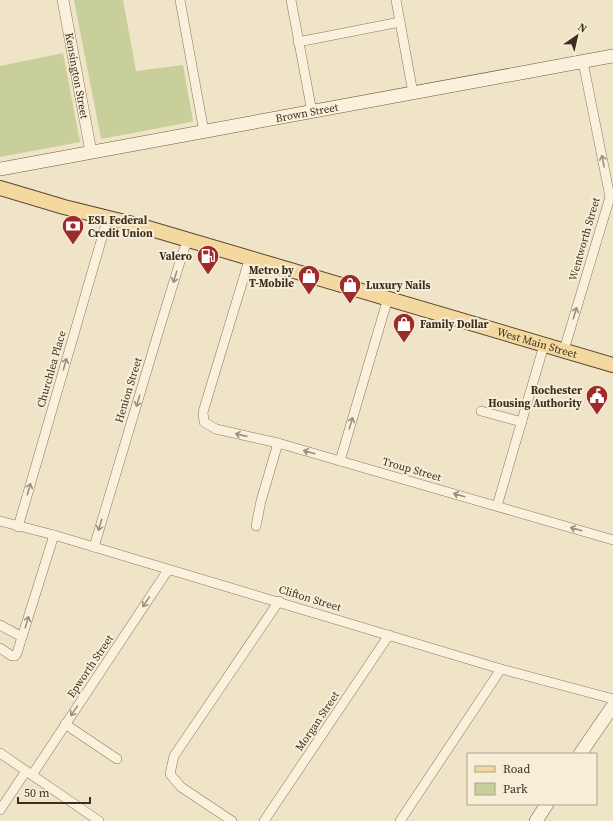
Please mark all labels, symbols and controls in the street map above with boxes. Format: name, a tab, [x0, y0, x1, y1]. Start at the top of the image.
north arrow	[557, 16, 597, 56]
text: N	[575, 20, 590, 37]
street label: Kensington Street	[61, 32, 92, 120]
street label: Brown Street	[274, 100, 340, 126]
one-way arrow	[598, 155, 606, 168]
street label: Wentworth Street	[565, 195, 604, 283]
bank icon: ESL Federal Credit Union	[60, 213, 86, 246]
place label: ESL Federal Credit Union	[88, 213, 153, 241]
fuel station icon: Valero	[195, 243, 221, 276]
place label: Valero	[159, 249, 192, 264]
place label: Metro by T-Mobile	[249, 263, 294, 291]
shop icon: Metro by T-Mobile	[296, 263, 322, 296]
one-way arrow	[171, 270, 178, 283]
shop icon: Luxury Nails	[337, 272, 363, 305]
place label: Luxury Nails	[366, 278, 430, 293]
one-way arrow	[572, 307, 579, 320]
shop icon: Family Dollar	[391, 311, 417, 344]
place label: Family Dollar	[420, 317, 489, 332]
street label: West Main Street	[495, 324, 579, 362]
street label: Churchlea Place	[33, 329, 70, 409]
street label: Henion Street	[111, 355, 146, 425]
one-way arrow	[62, 358, 69, 371]
place label: Rochester Housing Authority	[488, 383, 583, 411]
public building icon: Rochester Housing Authority	[584, 383, 610, 416]
one-way arrow	[133, 395, 141, 407]
one-way arrow	[348, 417, 355, 430]
one-way arrow	[235, 430, 248, 438]
one-way arrow	[303, 448, 316, 455]
street label: Troup Street	[381, 454, 443, 485]
one-way arrow	[26, 483, 33, 496]
one-way arrow	[453, 491, 466, 498]
one-way arrow	[96, 519, 103, 532]
one-way arrow	[569, 525, 582, 532]
street label: Clifton Street	[277, 582, 343, 615]
one-way arrow	[142, 597, 150, 608]
one-way arrow	[24, 616, 31, 629]
street label: Epworth Street	[64, 631, 117, 701]
street label: Morgan Street	[292, 688, 343, 754]
one-way arrow	[70, 705, 78, 716]
legend	[467, 753, 597, 805]
text: Road	[503, 761, 530, 777]
scale bar	[18, 779, 90, 805]
text: Park	[503, 781, 528, 797]
text: 50 m	[24, 785, 50, 801]

